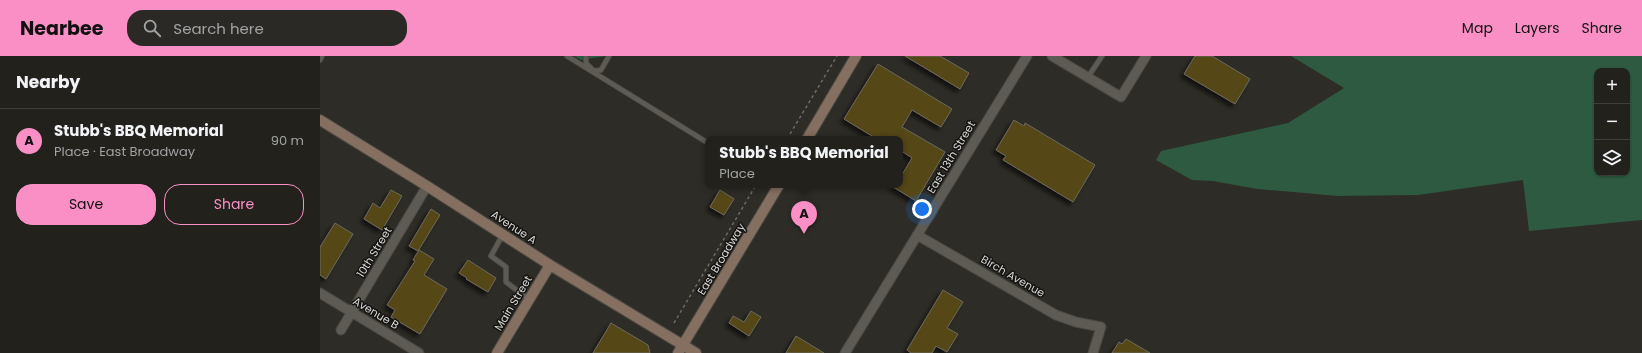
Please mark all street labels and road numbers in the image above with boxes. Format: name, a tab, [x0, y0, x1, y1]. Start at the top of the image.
street label: East 13th Street	[923, 118, 979, 196]
street label: Avenue A	[488, 206, 541, 248]
street label: East Broadway	[693, 219, 749, 298]
street label: 10th Street	[353, 224, 395, 280]
street label: Birch Avenue	[978, 251, 1048, 301]
street label: Main Street	[490, 272, 536, 334]
street label: Avenue B	[350, 293, 402, 333]

